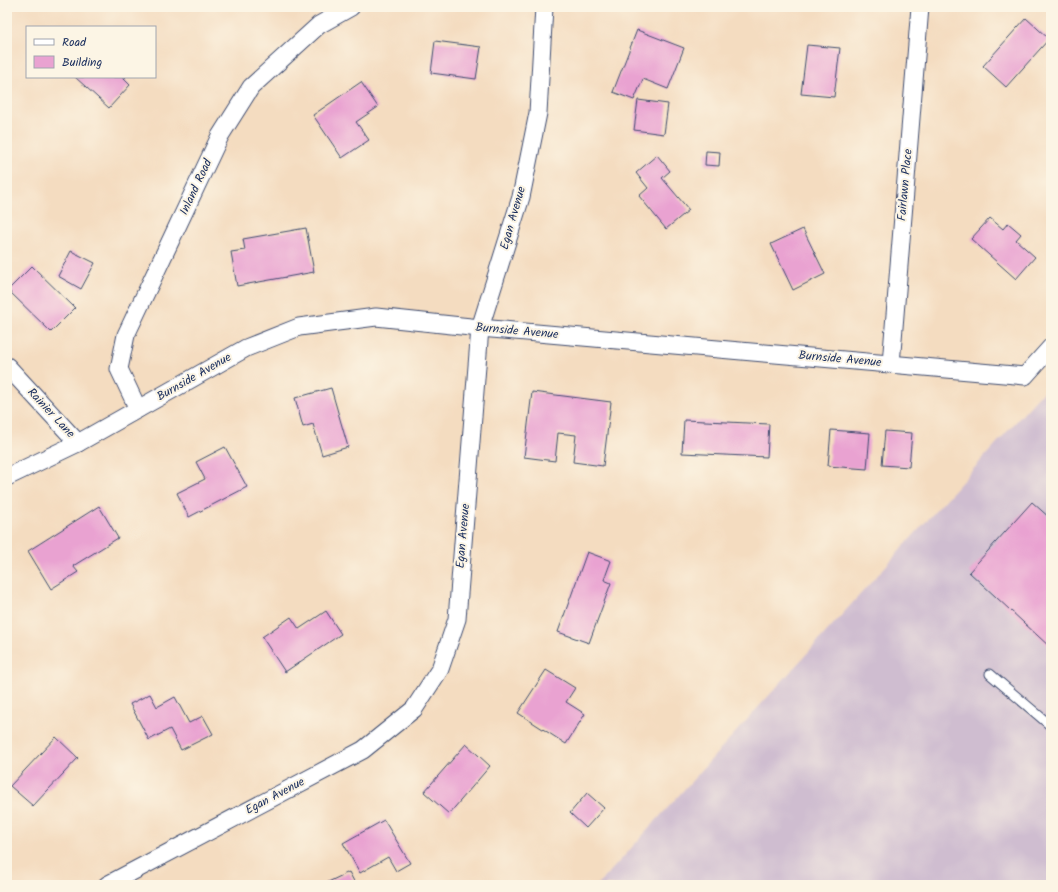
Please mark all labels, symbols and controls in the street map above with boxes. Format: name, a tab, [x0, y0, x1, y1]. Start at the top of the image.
legend	[26, 26, 156, 78]
text: Road	[62, 33, 87, 52]
text: Building	[62, 53, 102, 72]
street label: Fairlawn Place	[892, 148, 918, 222]
street label: Inland Road	[175, 155, 218, 218]
street label: Egan Avenue	[495, 184, 531, 252]
street label: Burnside Avenue	[475, 318, 560, 344]
street label: Burnside Avenue	[798, 346, 883, 372]
street label: Burnside Avenue	[153, 348, 235, 406]
street label: Rainier Lane	[23, 384, 80, 443]
street label: Egan Avenue	[451, 502, 475, 569]
street label: Egan Avenue	[242, 772, 309, 820]

